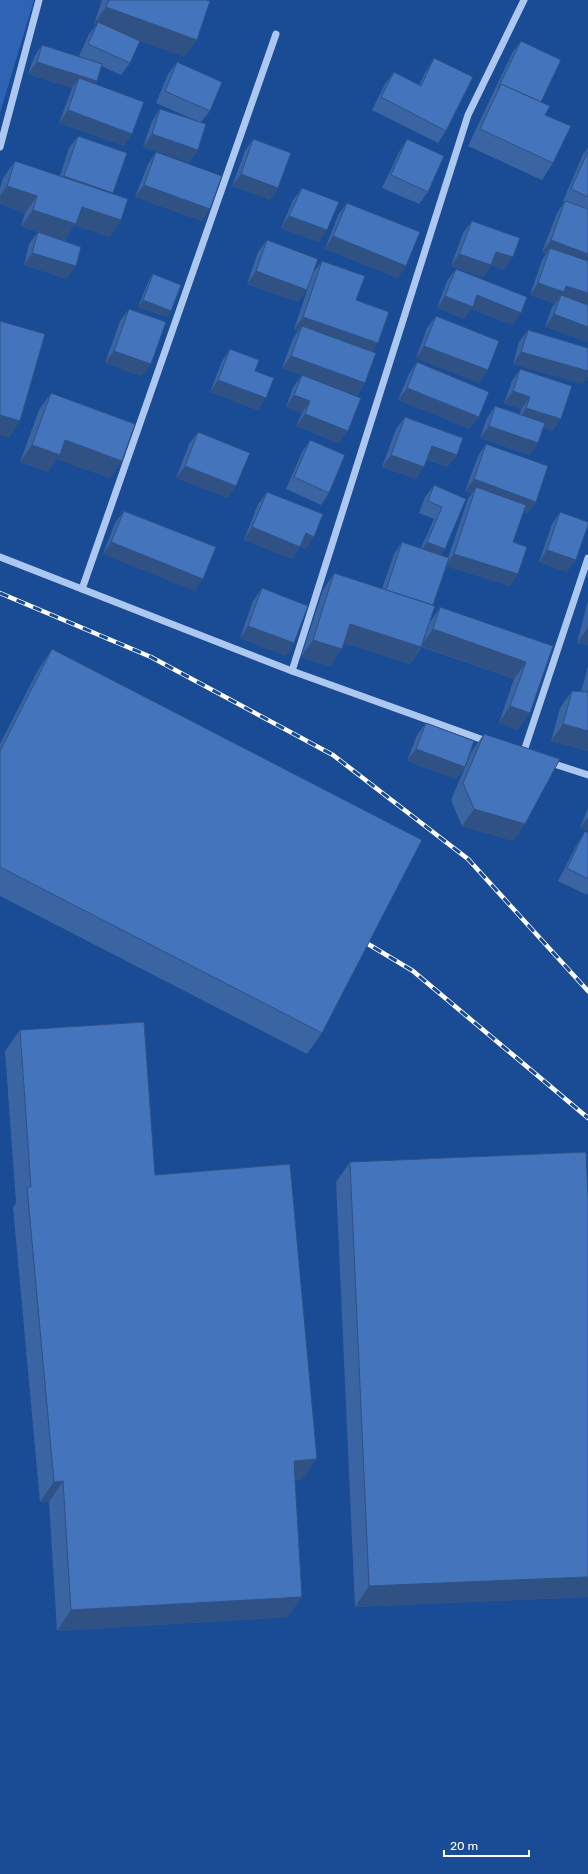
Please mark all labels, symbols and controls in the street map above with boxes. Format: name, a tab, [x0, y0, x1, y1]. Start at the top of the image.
scale bar	[444, 1832, 529, 1858]
text: 20 m	[450, 1839, 478, 1853]

